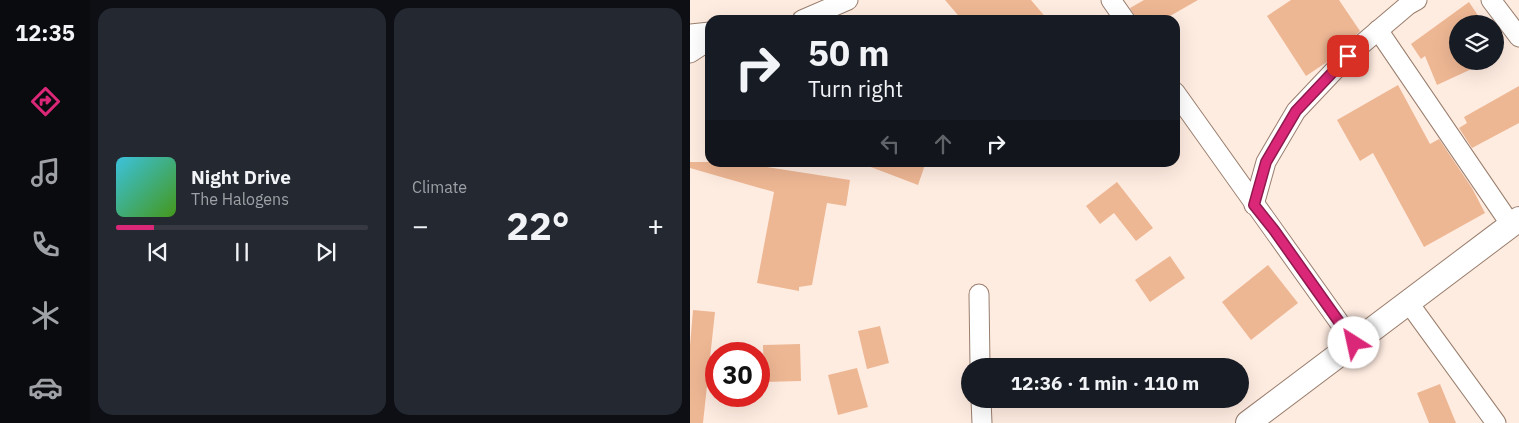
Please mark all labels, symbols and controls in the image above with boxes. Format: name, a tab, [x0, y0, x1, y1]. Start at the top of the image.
map controls	[1449, 15, 1504, 70]
button: layers	[1449, 15, 1504, 70]
text: 12:35	[15, 18, 75, 47]
text: 50 m	[808, 30, 890, 76]
icon: right	[725, 35, 790, 100]
pin	[1327, 35, 1369, 77]
icon: arrive	[1334, 42, 1362, 70]
text: Turn right	[808, 74, 903, 103]
icon: directions	[28, 84, 63, 119]
icon: left	[876, 130, 904, 158]
icon: ahead	[929, 130, 957, 158]
icon: right	[982, 130, 1010, 158]
icon: music	[28, 155, 63, 190]
text: Night Drive	[191, 165, 291, 189]
text: Climate	[412, 177, 467, 197]
text: The Halogens	[191, 189, 289, 209]
text: 22°	[506, 201, 570, 250]
text: −	[412, 207, 429, 244]
text: +	[647, 207, 664, 244]
icon: phone	[28, 227, 63, 262]
icon: previous	[144, 238, 172, 266]
icon: pause	[228, 238, 256, 266]
icon: next	[312, 238, 340, 266]
icon: climate	[28, 298, 63, 333]
position arrow	[1327, 316, 1379, 368]
speed limit sign: 30	[705, 342, 770, 407]
icon: car	[28, 370, 63, 405]
text: 12:36 · 1 min · 110 m	[1011, 371, 1199, 395]

